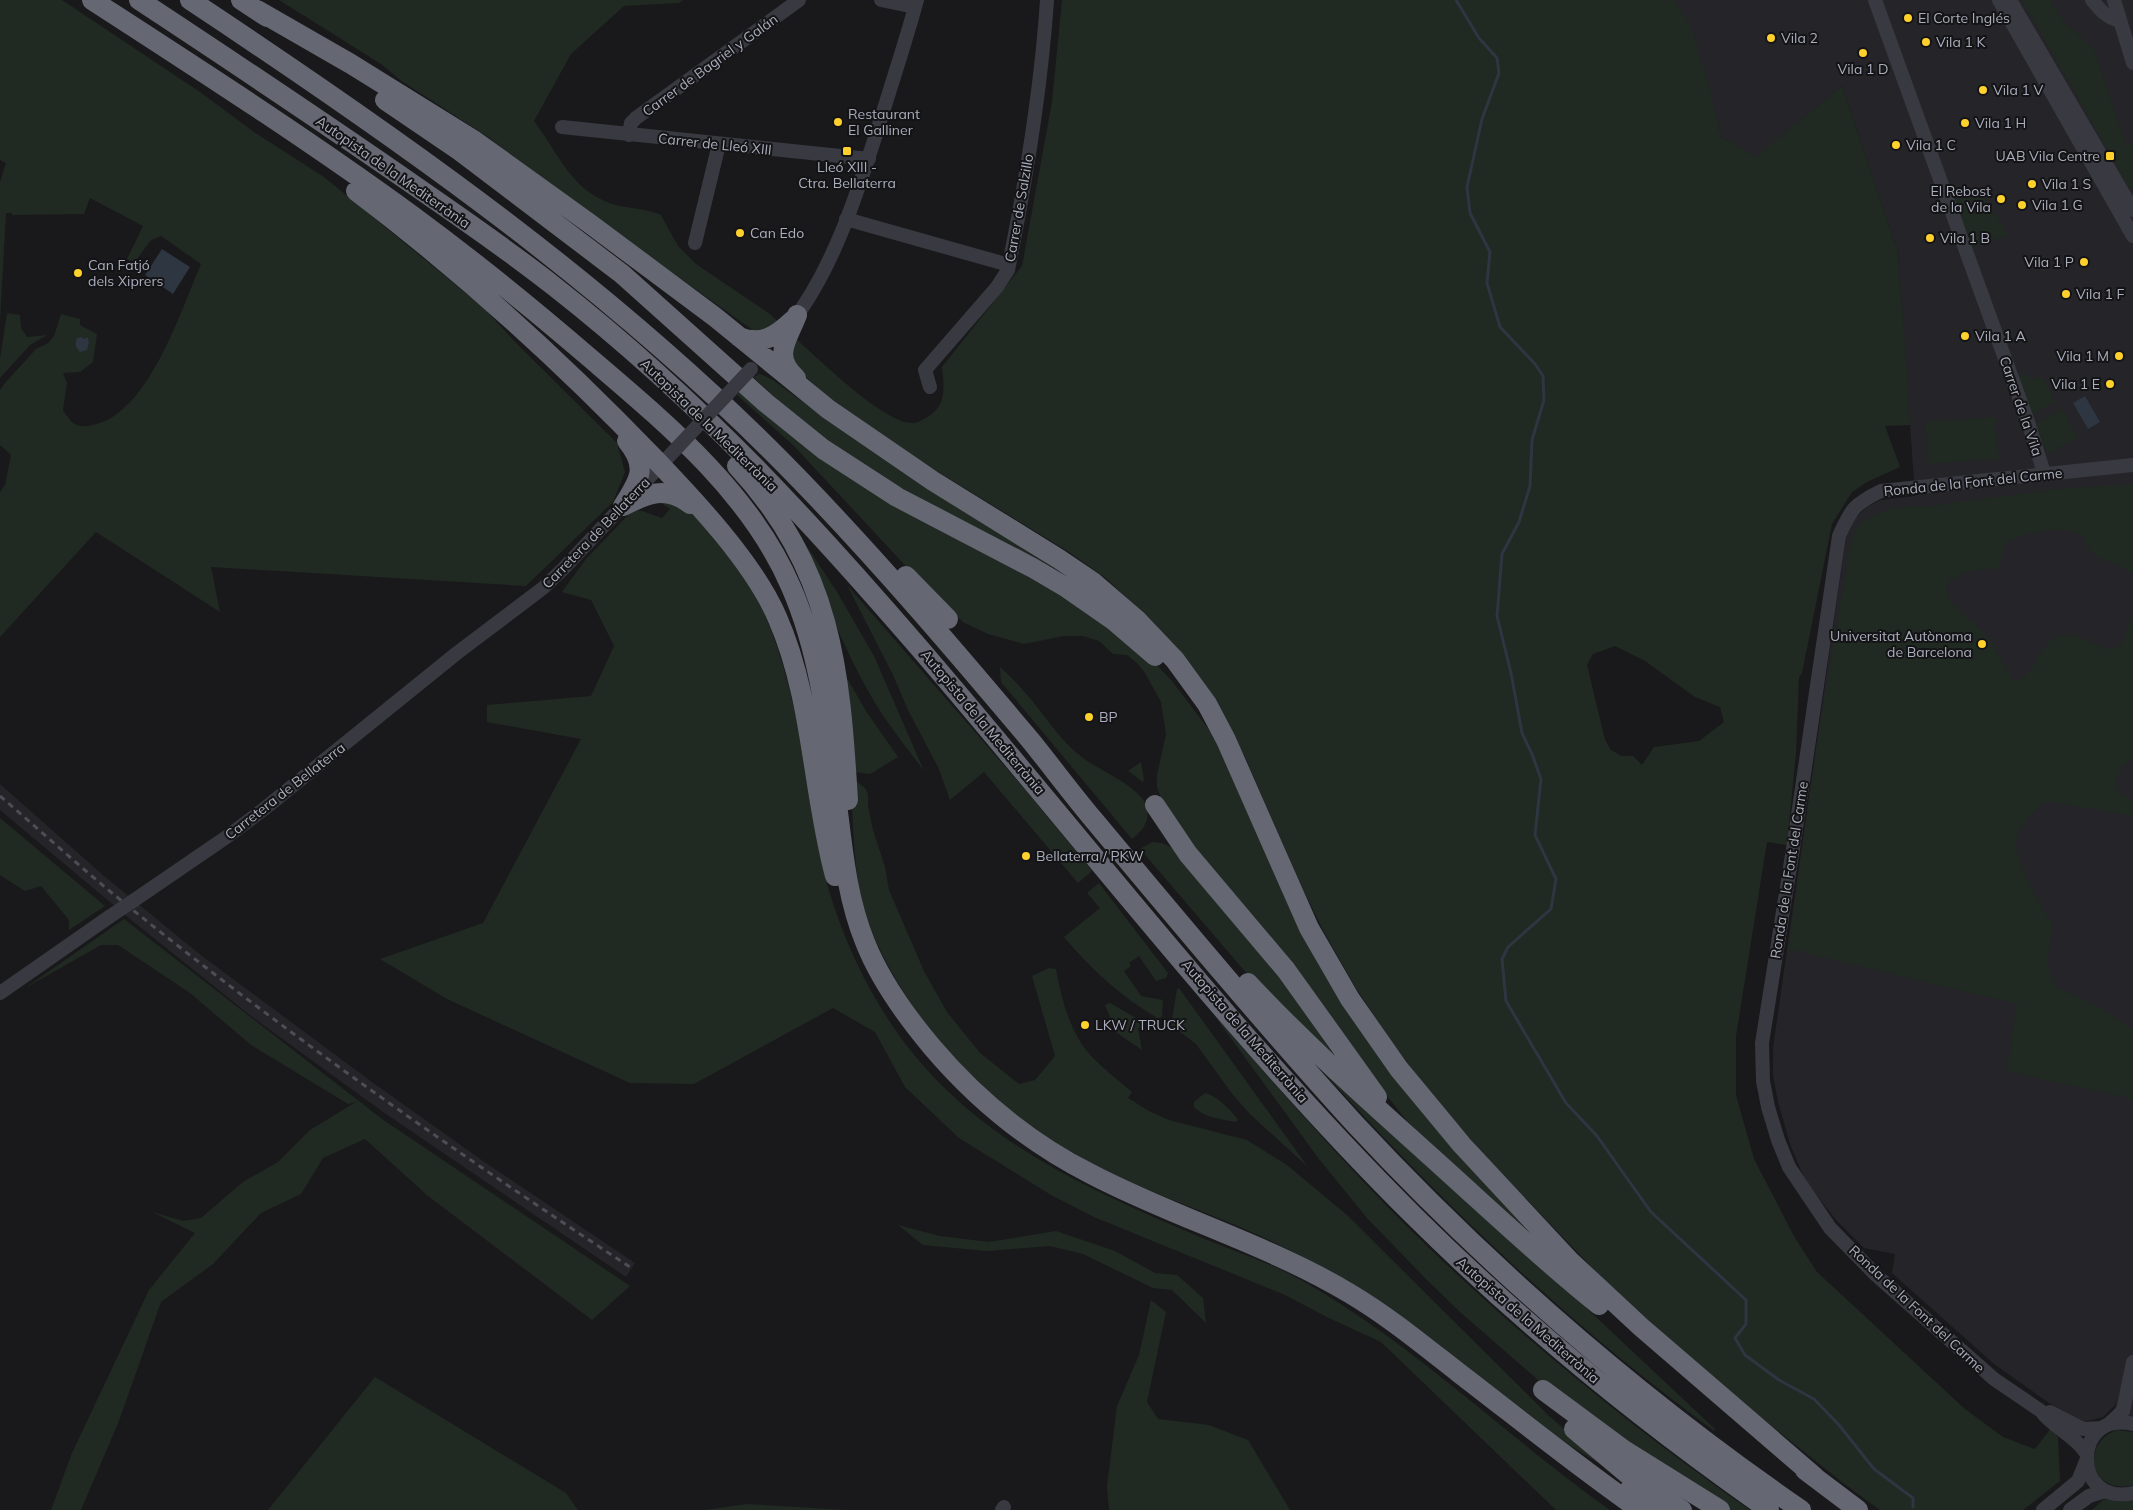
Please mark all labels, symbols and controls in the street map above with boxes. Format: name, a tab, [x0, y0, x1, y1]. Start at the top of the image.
place label: El Corte Inglés	[1918, 9, 2010, 27]
street label: Carrer de Bagriel y Galán	[639, 10, 781, 120]
marker: El Corte Inglés	[1902, 12, 1914, 24]
place label: Vila 2	[1781, 29, 1818, 47]
marker: Vila 2	[1765, 32, 1777, 44]
place label: Vila 1 K	[1936, 33, 1987, 51]
marker: Vila 1 K	[1920, 36, 1932, 48]
marker: Vila 1 D	[1857, 47, 1869, 59]
place label: Vila 1 D	[1837, 60, 1889, 78]
place label: Vila 1 V	[1993, 81, 2044, 99]
marker: Vila 1 V	[1977, 84, 1989, 96]
place label: Restaurant El Galliner	[848, 105, 920, 139]
street label: Autopista de la Mediterrània	[312, 112, 474, 232]
place label: Vila 1 H	[1975, 114, 2026, 132]
marker: Restaurant El Galliner	[832, 116, 844, 128]
marker: Vila 1 H	[1959, 117, 1971, 129]
street label: Carrer de Lleó XIII	[657, 129, 773, 159]
place label: Vila 1 C	[1906, 136, 1956, 154]
marker: Vila 1 C	[1890, 139, 1902, 151]
marker: Lleó XIII - Ctra. Bellaterra	[841, 145, 853, 157]
place label: UAB Vila Centre	[1995, 147, 2100, 165]
marker: UAB Vila Centre	[2104, 150, 2116, 162]
street label: Carrer de Salzillo	[1001, 152, 1037, 264]
place label: Lleó XIII - Ctra. Bellaterra	[798, 158, 896, 192]
place label: Vila 1 S	[2042, 175, 2092, 193]
marker: Vila 1 S	[2026, 178, 2038, 190]
place label: El Rebost de la Vila	[1930, 182, 1991, 216]
marker: El Rebost de la Vila	[1995, 193, 2007, 205]
place label: Vila 1 G	[2032, 196, 2083, 214]
marker: Vila 1 G	[2016, 199, 2028, 211]
place label: Can Edo	[750, 224, 804, 242]
marker: Can Edo	[734, 227, 746, 239]
place label: Vila 1 B	[1940, 229, 1990, 247]
marker: Vila 1 B	[1924, 232, 1936, 244]
place label: Vila 1 P	[2024, 253, 2074, 271]
place label: Can Fatjó dels Xiprers	[88, 256, 163, 290]
marker: Vila 1 P	[2078, 256, 2090, 268]
marker: Can Fatjó dels Xiprers	[72, 267, 84, 279]
place label: Vila 1 F	[2076, 285, 2125, 303]
marker: Vila 1 F	[2060, 288, 2072, 300]
place label: Vila 1 A	[1975, 327, 2027, 345]
marker: Vila 1 A	[1959, 330, 1971, 342]
place label: Vila 1 M	[2056, 347, 2109, 365]
marker: Vila 1 M	[2113, 350, 2125, 362]
street label: Carrer de la Vila	[1996, 354, 2046, 458]
street label: Autopista de la Mediterrània	[637, 355, 781, 495]
place label: Vila 1 E	[2051, 375, 2100, 393]
marker: Vila 1 E	[2104, 378, 2116, 390]
street label: Ronda de la Font del Carme	[1883, 464, 2063, 500]
street label: Carretera de Bellaterra	[538, 474, 654, 592]
place label: Universitat Autònoma de Barcelona	[1830, 627, 1972, 661]
marker: Universitat Autònoma de Barcelona	[1976, 638, 1988, 650]
street label: Autopista de la Mediterrània	[917, 646, 1049, 798]
place label: BP	[1099, 708, 1118, 726]
marker: BP	[1083, 711, 1095, 723]
street label: Carretera de Bellaterra	[221, 738, 349, 844]
street label: Ronda de la Font del Carme	[1766, 780, 1812, 960]
place label: Bellaterra / PKW	[1036, 847, 1144, 865]
marker: Bellaterra / PKW	[1020, 850, 1032, 862]
street label: Autopista de la Mediterrània	[1178, 956, 1312, 1106]
place label: LKW / TRUCK	[1095, 1016, 1186, 1034]
marker: LKW / TRUCK	[1079, 1019, 1091, 1031]
street label: Ronda de la Font del Carme	[1845, 1241, 1989, 1377]
street label: Autopista de la Mediterrània	[1453, 1253, 1603, 1387]

